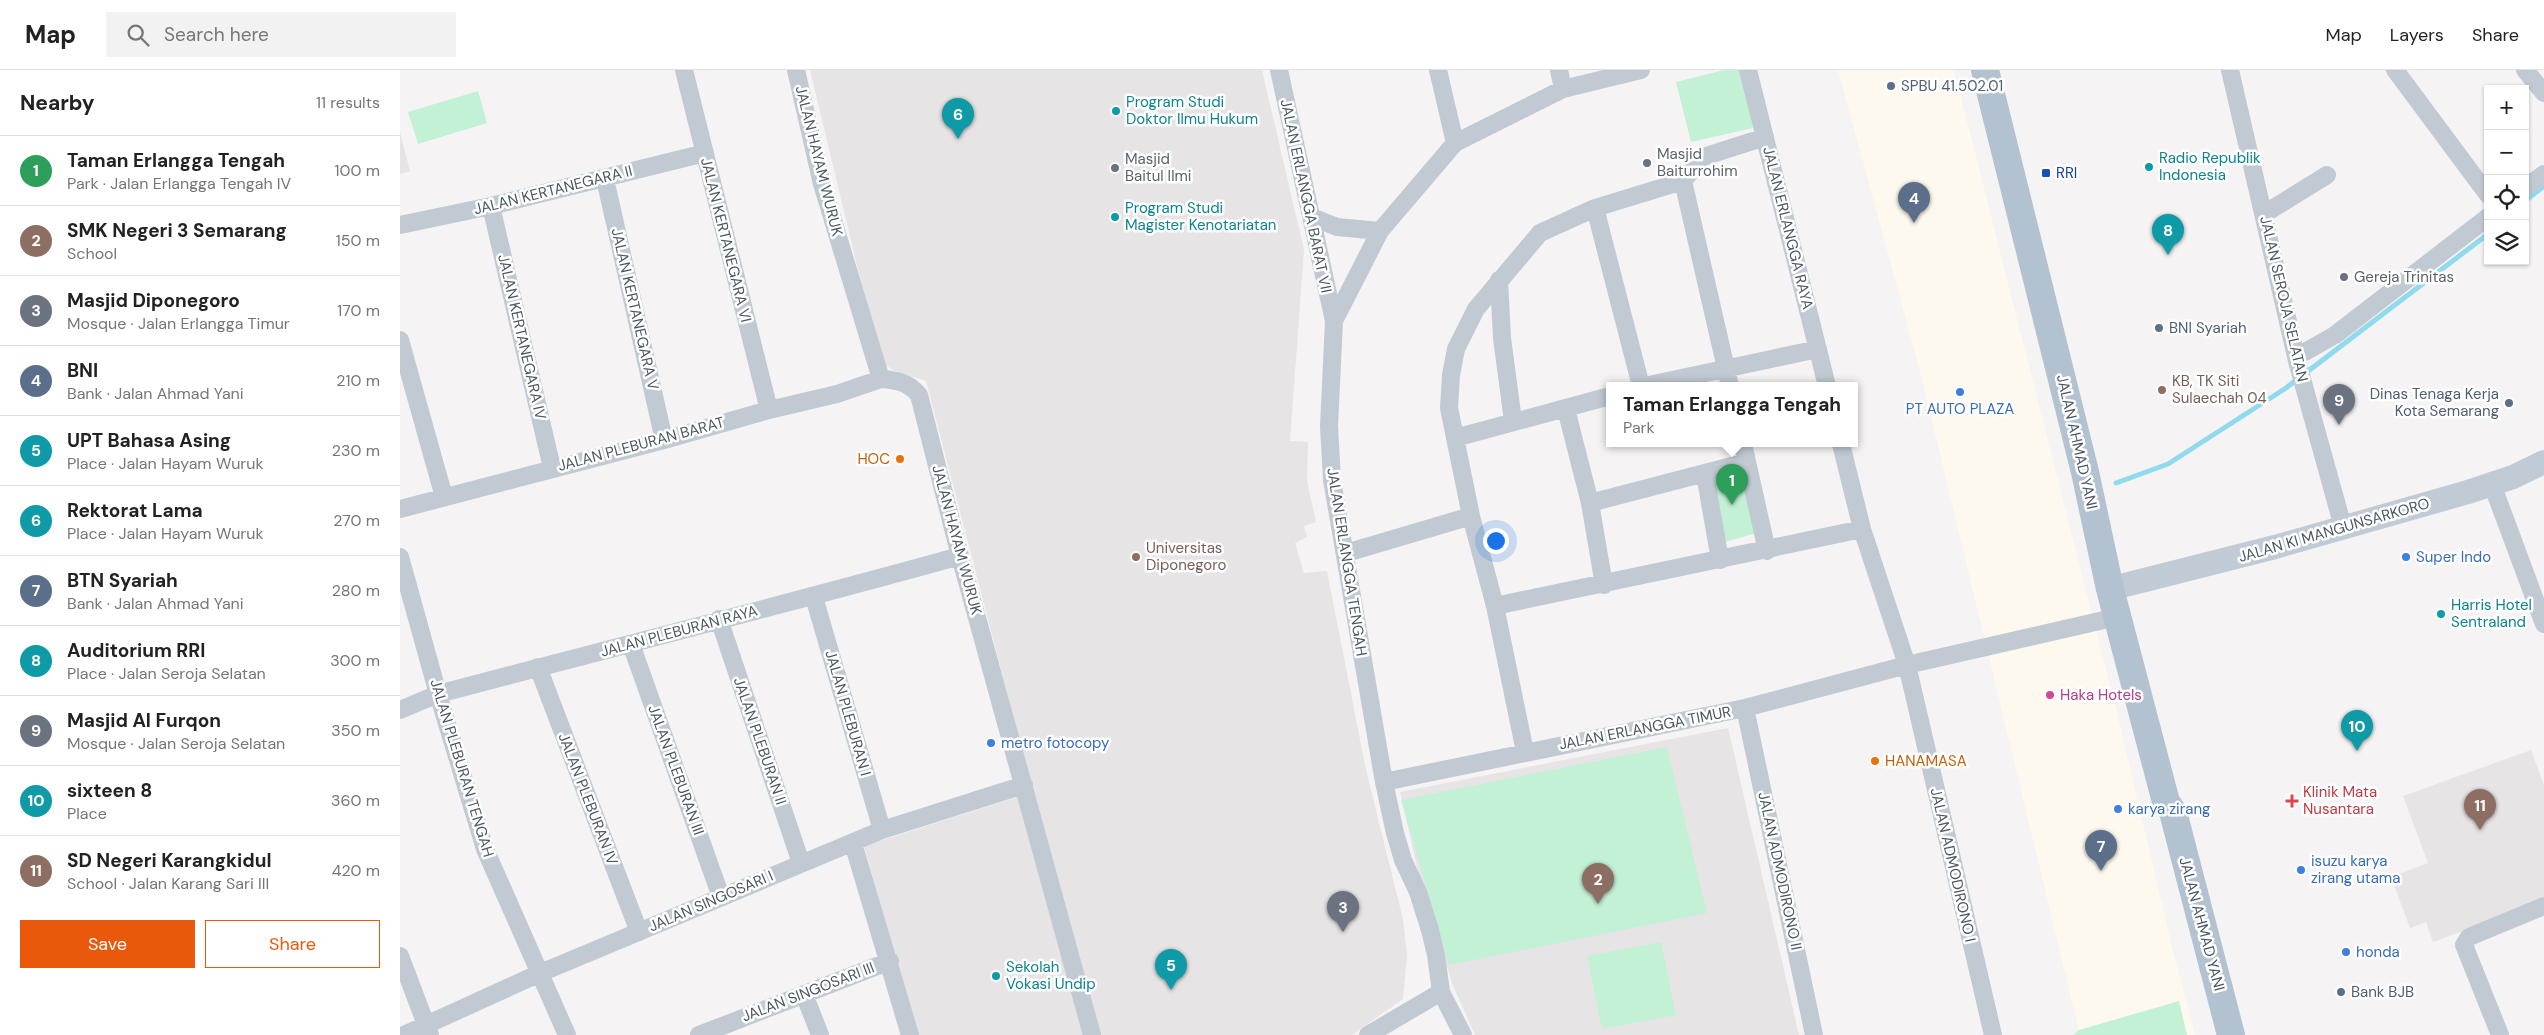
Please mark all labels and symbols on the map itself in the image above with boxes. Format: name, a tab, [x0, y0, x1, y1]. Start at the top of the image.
place label: SPBU 41.502.01	[1901, 76, 2003, 96]
marker: SPBU 41.502.01	[1885, 80, 1897, 92]
street label: JALAN HAYAM WURUK	[791, 84, 847, 239]
place label: Program Studi Doktor Ilmu Hukum	[1126, 92, 1258, 129]
street label: JALAN ERLANGGA BARAT VII	[1276, 97, 1336, 295]
pin: 6	[942, 98, 974, 139]
marker: Program Studi Doktor Ilmu Hukum	[1110, 105, 1122, 117]
place label: Masjid Baiturrohim	[1657, 144, 1738, 181]
street label: JALAN ERLANGGA RAYA	[1758, 145, 1818, 311]
place label: Radio Republik Indonesia	[2159, 148, 2261, 185]
place label: Masjid Baitul Ilmi	[1125, 149, 1191, 186]
street label: JALAN KERTANEGARA VI	[696, 156, 756, 324]
marker: Masjid Baiturrohim	[1641, 157, 1653, 169]
street label: JALAN KERTANEGARA II	[472, 161, 634, 219]
marker: Radio Republik Indonesia	[2143, 161, 2155, 173]
marker: Masjid Baitul Ilmi	[1109, 162, 1121, 174]
place label: RRI	[2056, 163, 2077, 183]
marker: RRI	[2040, 167, 2052, 179]
pin: 4	[1898, 182, 1930, 223]
place label: Program Studi Magister Kenotariatan	[1125, 198, 1276, 235]
marker: Program Studi Magister Kenotariatan	[1109, 211, 1121, 223]
pin: 8	[2152, 214, 2184, 255]
street label: JALAN SEROJA SELATAN	[2255, 214, 2313, 384]
street label: JALAN KERTANEGARA V	[607, 226, 663, 392]
street label: JALAN KERTANEGARA IV	[493, 252, 551, 422]
place label: Gereja Trinitas	[2354, 267, 2454, 287]
marker: Gereja Trinitas	[2338, 271, 2350, 283]
place label: BNI Syariah	[2169, 318, 2247, 338]
marker: BNI Syariah	[2153, 322, 2165, 334]
place label: KB, TK Siti Sulaechah 04	[2172, 371, 2267, 408]
street label: JALAN AHMAD YANI	[2052, 373, 2102, 511]
marker: KB, TK Siti Sulaechah 04	[2156, 384, 2168, 396]
pin: 9	[2323, 384, 2355, 425]
place label: Dinas Tenaga Kerja Kota Semarang	[2370, 384, 2499, 421]
marker: PT AUTO PLAZA	[1954, 386, 1966, 398]
marker: Dinas Tenaga Kerja Kota Semarang	[2503, 397, 2515, 409]
place label: PT AUTO PLAZA	[1906, 399, 2014, 419]
street label: JALAN PLEBURAN BARAT	[556, 412, 726, 476]
place label: HOC	[857, 449, 890, 469]
marker: HOC	[894, 453, 906, 465]
street label: JALAN HAYAM WURUK	[927, 463, 987, 617]
pin: 1	[1716, 464, 1748, 505]
street label: JALAN ERLANGGA TENGAH	[1322, 466, 1372, 658]
street label: JALAN KI MANGUNSARKORO	[2236, 493, 2432, 567]
your location	[1483, 528, 1509, 554]
place label: Universitas Diponegoro	[1146, 538, 1227, 575]
place label: Super Indo	[2416, 547, 2491, 567]
marker: Universitas Diponegoro	[1130, 551, 1142, 563]
marker: Super Indo	[2400, 551, 2412, 563]
place label: Harris Hotel Sentraland	[2451, 595, 2532, 632]
street label: JALAN PLEBURAN RAYA	[598, 600, 760, 662]
marker: Harris Hotel Sentraland	[2435, 608, 2447, 620]
street label: JALAN PLEBURAN I	[820, 648, 876, 778]
street label: JALAN PLEBURAN II	[729, 675, 791, 807]
street label: JALAN PLEBURAN TENGAH	[425, 677, 499, 859]
place label: Haka Hotels	[2060, 685, 2142, 705]
marker: Haka Hotels	[2044, 689, 2056, 701]
street label: JALAN ERLANGGA TIMUR	[1557, 701, 1733, 754]
street label: JALAN PLEBURAN III	[643, 702, 709, 838]
pin: 10	[2341, 710, 2373, 751]
street label: JALAN PLEBURAN IV	[554, 730, 622, 868]
place label: metro fotocopy	[1001, 733, 1110, 753]
marker: metro fotocopy	[985, 737, 997, 749]
place label: HANAMASA	[1885, 751, 1967, 771]
marker: HANAMASA	[1869, 755, 1881, 767]
place label: Klinik Mata Nusantara	[2303, 782, 2377, 819]
street label: JALAN ADMODIRONO I	[1926, 786, 1980, 944]
pin: 11	[2464, 789, 2496, 830]
street label: JALAN ADMODIRONO II	[1753, 790, 1807, 952]
marker: Klinik Mata Nusantara	[2285, 794, 2299, 808]
place label: karya zirang	[2128, 799, 2210, 819]
marker: karya zirang	[2112, 803, 2124, 815]
pin: 7	[2085, 830, 2117, 871]
place label: isuzu karya zirang utama	[2311, 851, 2400, 888]
street label: JALAN AHMAD YANI	[2175, 855, 2229, 993]
pin: 2	[1582, 863, 1614, 904]
marker: isuzu karya zirang utama	[2295, 864, 2307, 876]
street label: JALAN SINGOSARI I	[646, 866, 776, 936]
pin: 3	[1327, 891, 1359, 932]
place label: honda	[2356, 942, 2400, 962]
marker: honda	[2340, 946, 2352, 958]
pin: 5	[1155, 949, 1187, 990]
place label: Sekolah Vokasi Undip	[1006, 957, 1096, 994]
street label: JALAN SINGOSARI III	[739, 958, 877, 1026]
marker: Sekolah Vokasi Undip	[990, 970, 1002, 982]
place label: Bank BJB	[2351, 982, 2414, 1002]
marker: Bank BJB	[2335, 986, 2347, 998]

